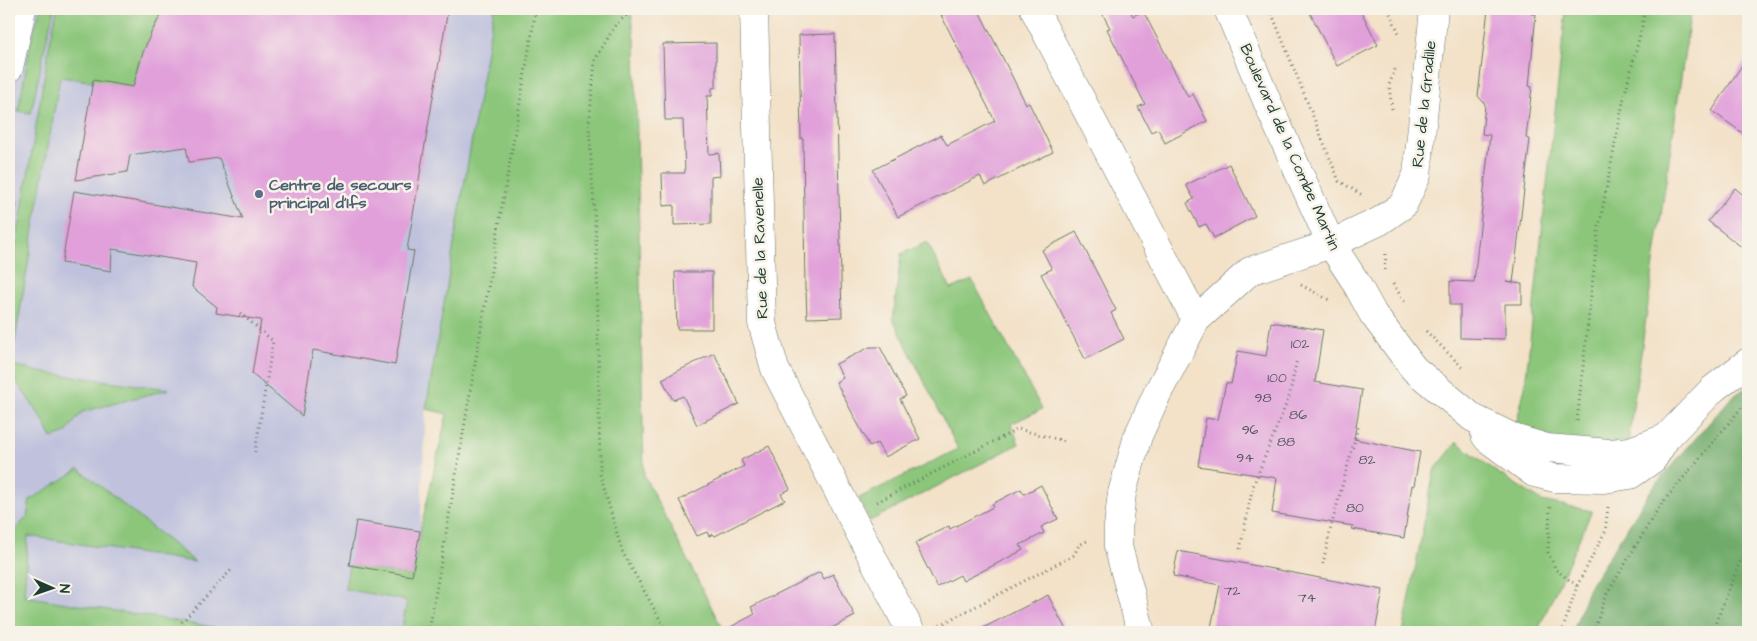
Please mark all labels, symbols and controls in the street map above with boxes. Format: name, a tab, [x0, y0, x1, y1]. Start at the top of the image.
street label: Rue de la Gradille	[1406, 39, 1442, 168]
street label: Boulevard de la Combe Martin	[1234, 40, 1346, 254]
place label: Centre de secours principal d'Ifs	[269, 174, 411, 214]
street label: Rue de la Ravenelle	[747, 176, 773, 319]
marker: Centre de secours principal d'Ifs	[253, 188, 265, 200]
house number: 102	[1291, 334, 1309, 354]
house number: 100	[1267, 368, 1287, 388]
house number: 98	[1254, 388, 1272, 408]
house number: 86	[1289, 405, 1307, 425]
house number: 96	[1242, 420, 1259, 440]
house number: 88	[1277, 432, 1295, 452]
house number: 94	[1236, 448, 1254, 468]
house number: 82	[1358, 450, 1376, 470]
house number: 80	[1346, 498, 1364, 518]
north arrow	[28, 564, 78, 614]
house number: 72	[1224, 581, 1240, 601]
text: N	[54, 584, 74, 593]
house number: 74	[1298, 588, 1317, 608]

